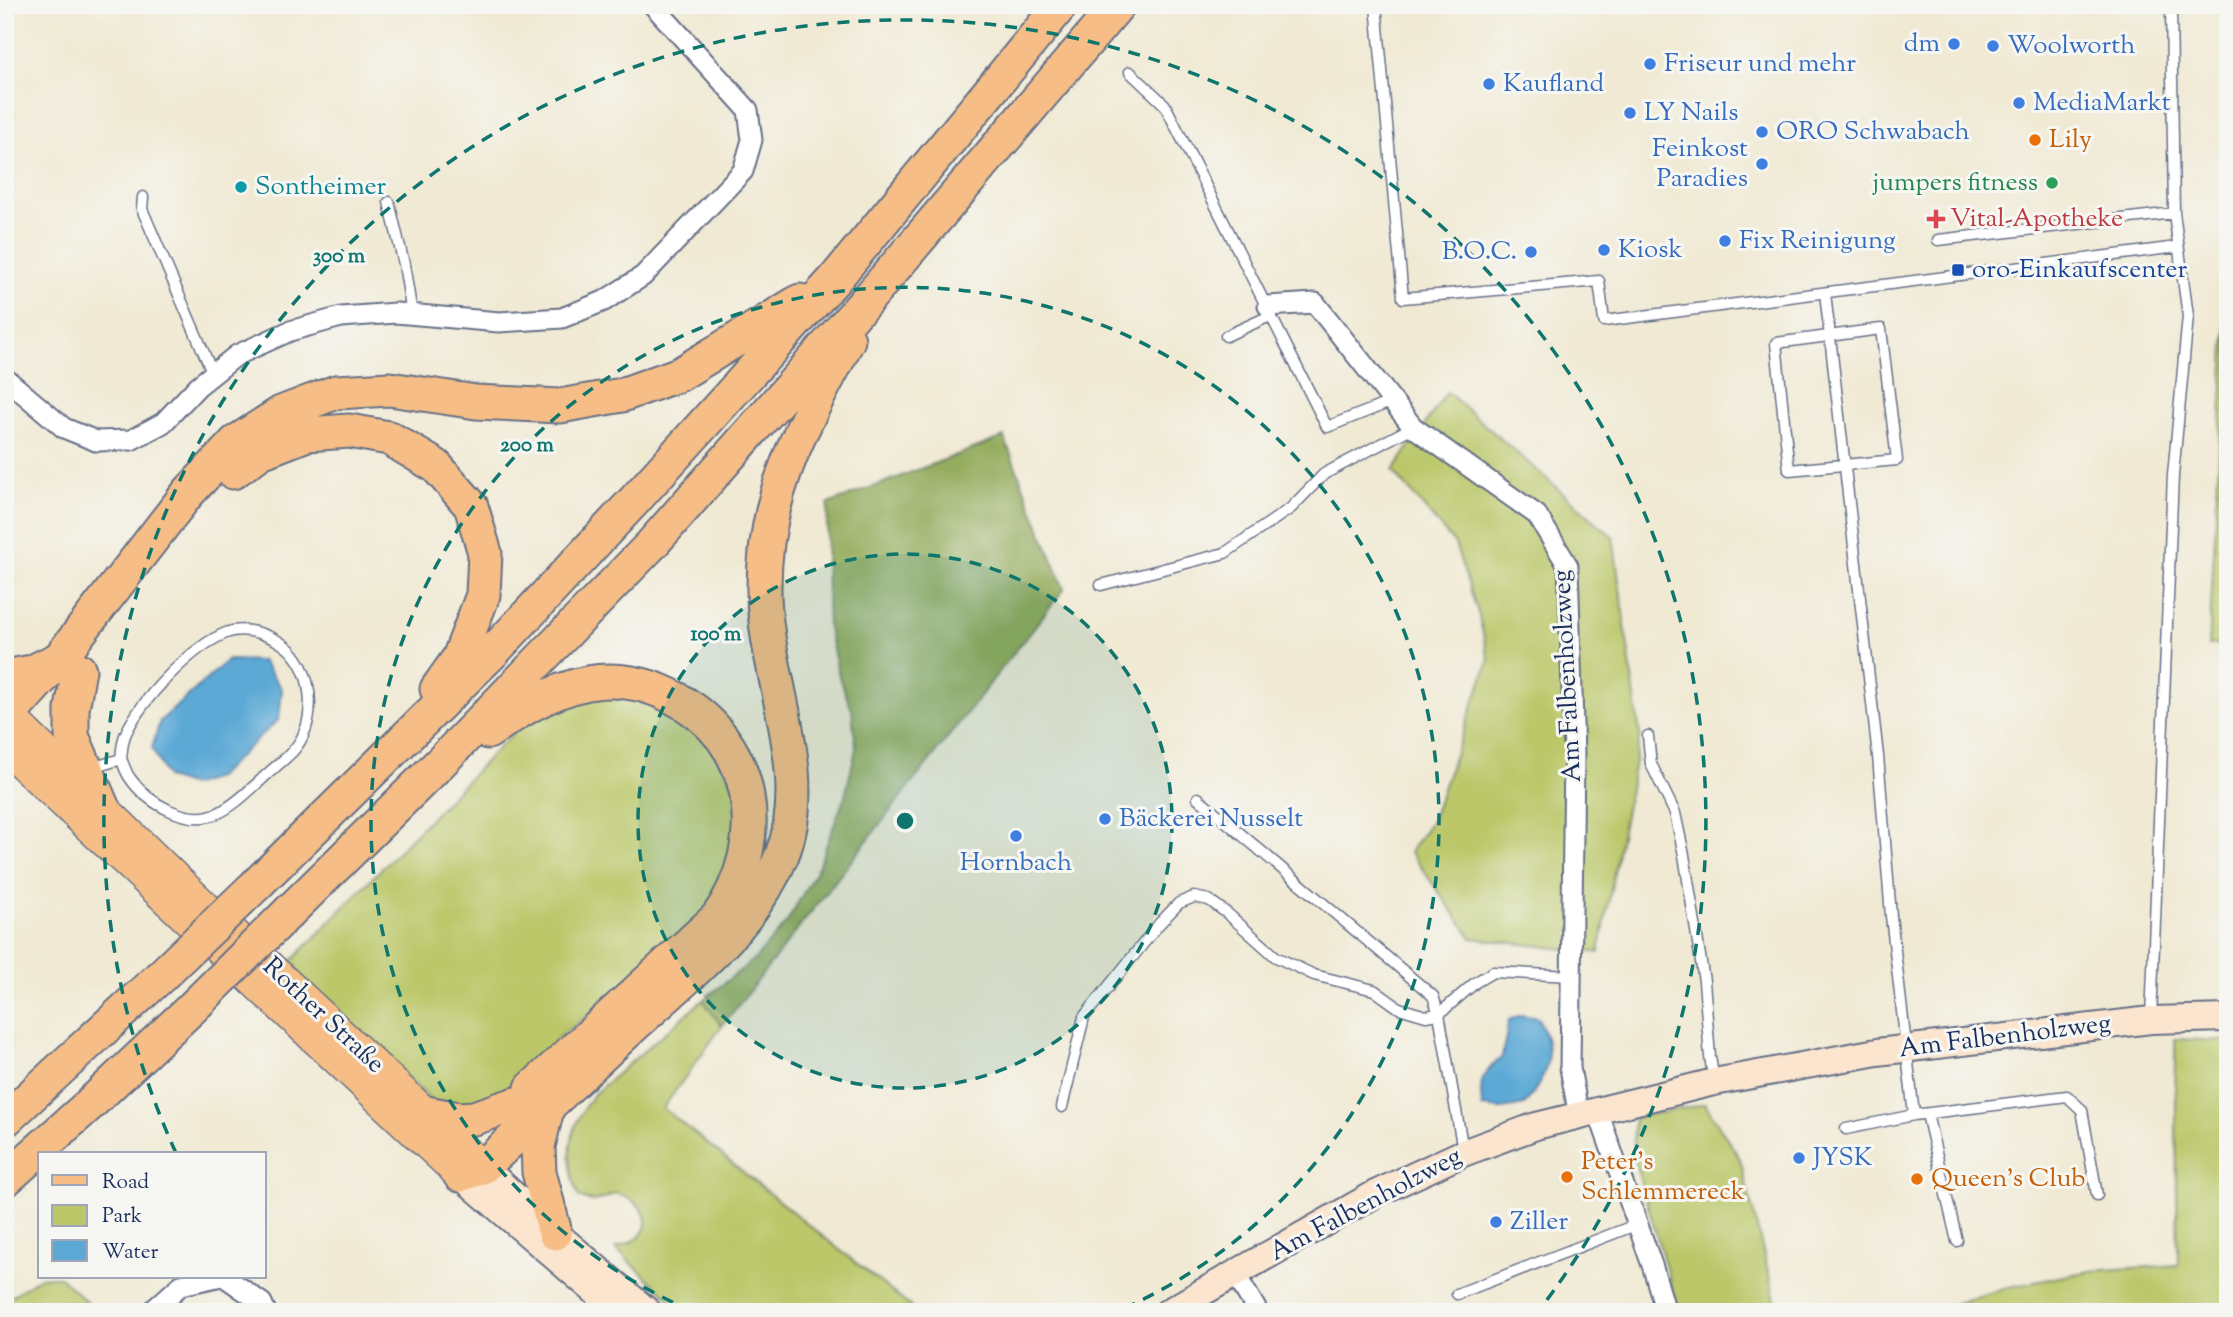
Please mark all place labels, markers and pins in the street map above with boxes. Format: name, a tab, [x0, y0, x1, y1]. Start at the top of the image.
place label: dm	[1904, 26, 1940, 63]
place label: Woolworth	[2007, 28, 2135, 65]
marker: dm	[1946, 36, 1962, 52]
marker: Woolworth	[1985, 38, 2001, 54]
place label: Friseur und mehr	[1664, 46, 1856, 83]
marker: Friseur und mehr	[1642, 56, 1658, 72]
place label: Kaufland	[1503, 66, 1605, 103]
marker: Kaufland	[1481, 76, 1497, 92]
place label: MediaMarkt	[2033, 85, 2171, 122]
place label: LY Nails	[1644, 95, 1738, 132]
marker: MediaMarkt	[2011, 95, 2027, 111]
marker: LY Nails	[1622, 105, 1638, 121]
place label: ORO Schwabach	[1776, 114, 1970, 151]
place label: Lily	[2049, 122, 2092, 159]
marker: ORO Schwabach	[1754, 124, 1770, 140]
place label: Feinkost Paradies	[1652, 131, 1748, 198]
marker: Lily	[2027, 132, 2043, 148]
marker: Feinkost Paradies	[1754, 156, 1770, 172]
place label: jumpers fitness	[1872, 165, 2038, 202]
place label: Sontheimer	[255, 169, 387, 206]
marker: jumpers fitness	[2044, 175, 2060, 191]
marker: Sontheimer	[233, 179, 249, 195]
place label: Vital-Apotheke	[1950, 201, 2123, 238]
marker: Vital-Apotheke	[1928, 211, 1944, 227]
place label: Fix Reinigung	[1739, 223, 1896, 260]
place label: Kiosk	[1618, 232, 1683, 269]
marker: Fix Reinigung	[1717, 233, 1733, 249]
place label: B.O.C.	[1442, 234, 1517, 271]
marker: Kiosk	[1596, 242, 1612, 258]
marker: B.O.C.	[1523, 244, 1539, 260]
place label: oro-Einkaufscenter	[1972, 252, 2187, 289]
marker: oro-Einkaufscenter	[1950, 262, 1966, 278]
place label: Bäckerei Nusselt	[1119, 801, 1303, 838]
centre of rings	[893, 809, 917, 833]
marker: Bäckerei Nusselt	[1097, 811, 1113, 827]
marker: Hornbach	[1008, 828, 1024, 844]
place label: Hornbach	[960, 845, 1072, 882]
place label: JYSK	[1811, 1140, 1873, 1177]
place label: Peter's Schlemmereck	[1581, 1144, 1745, 1211]
marker: JYSK	[1791, 1150, 1807, 1166]
place label: Queen's Club	[1931, 1161, 2085, 1198]
marker: Peter's Schlemmereck	[1559, 1169, 1575, 1185]
marker: Queen's Club	[1909, 1171, 1925, 1187]
place label: Ziller	[1510, 1204, 1568, 1241]
marker: Ziller	[1488, 1214, 1504, 1230]

